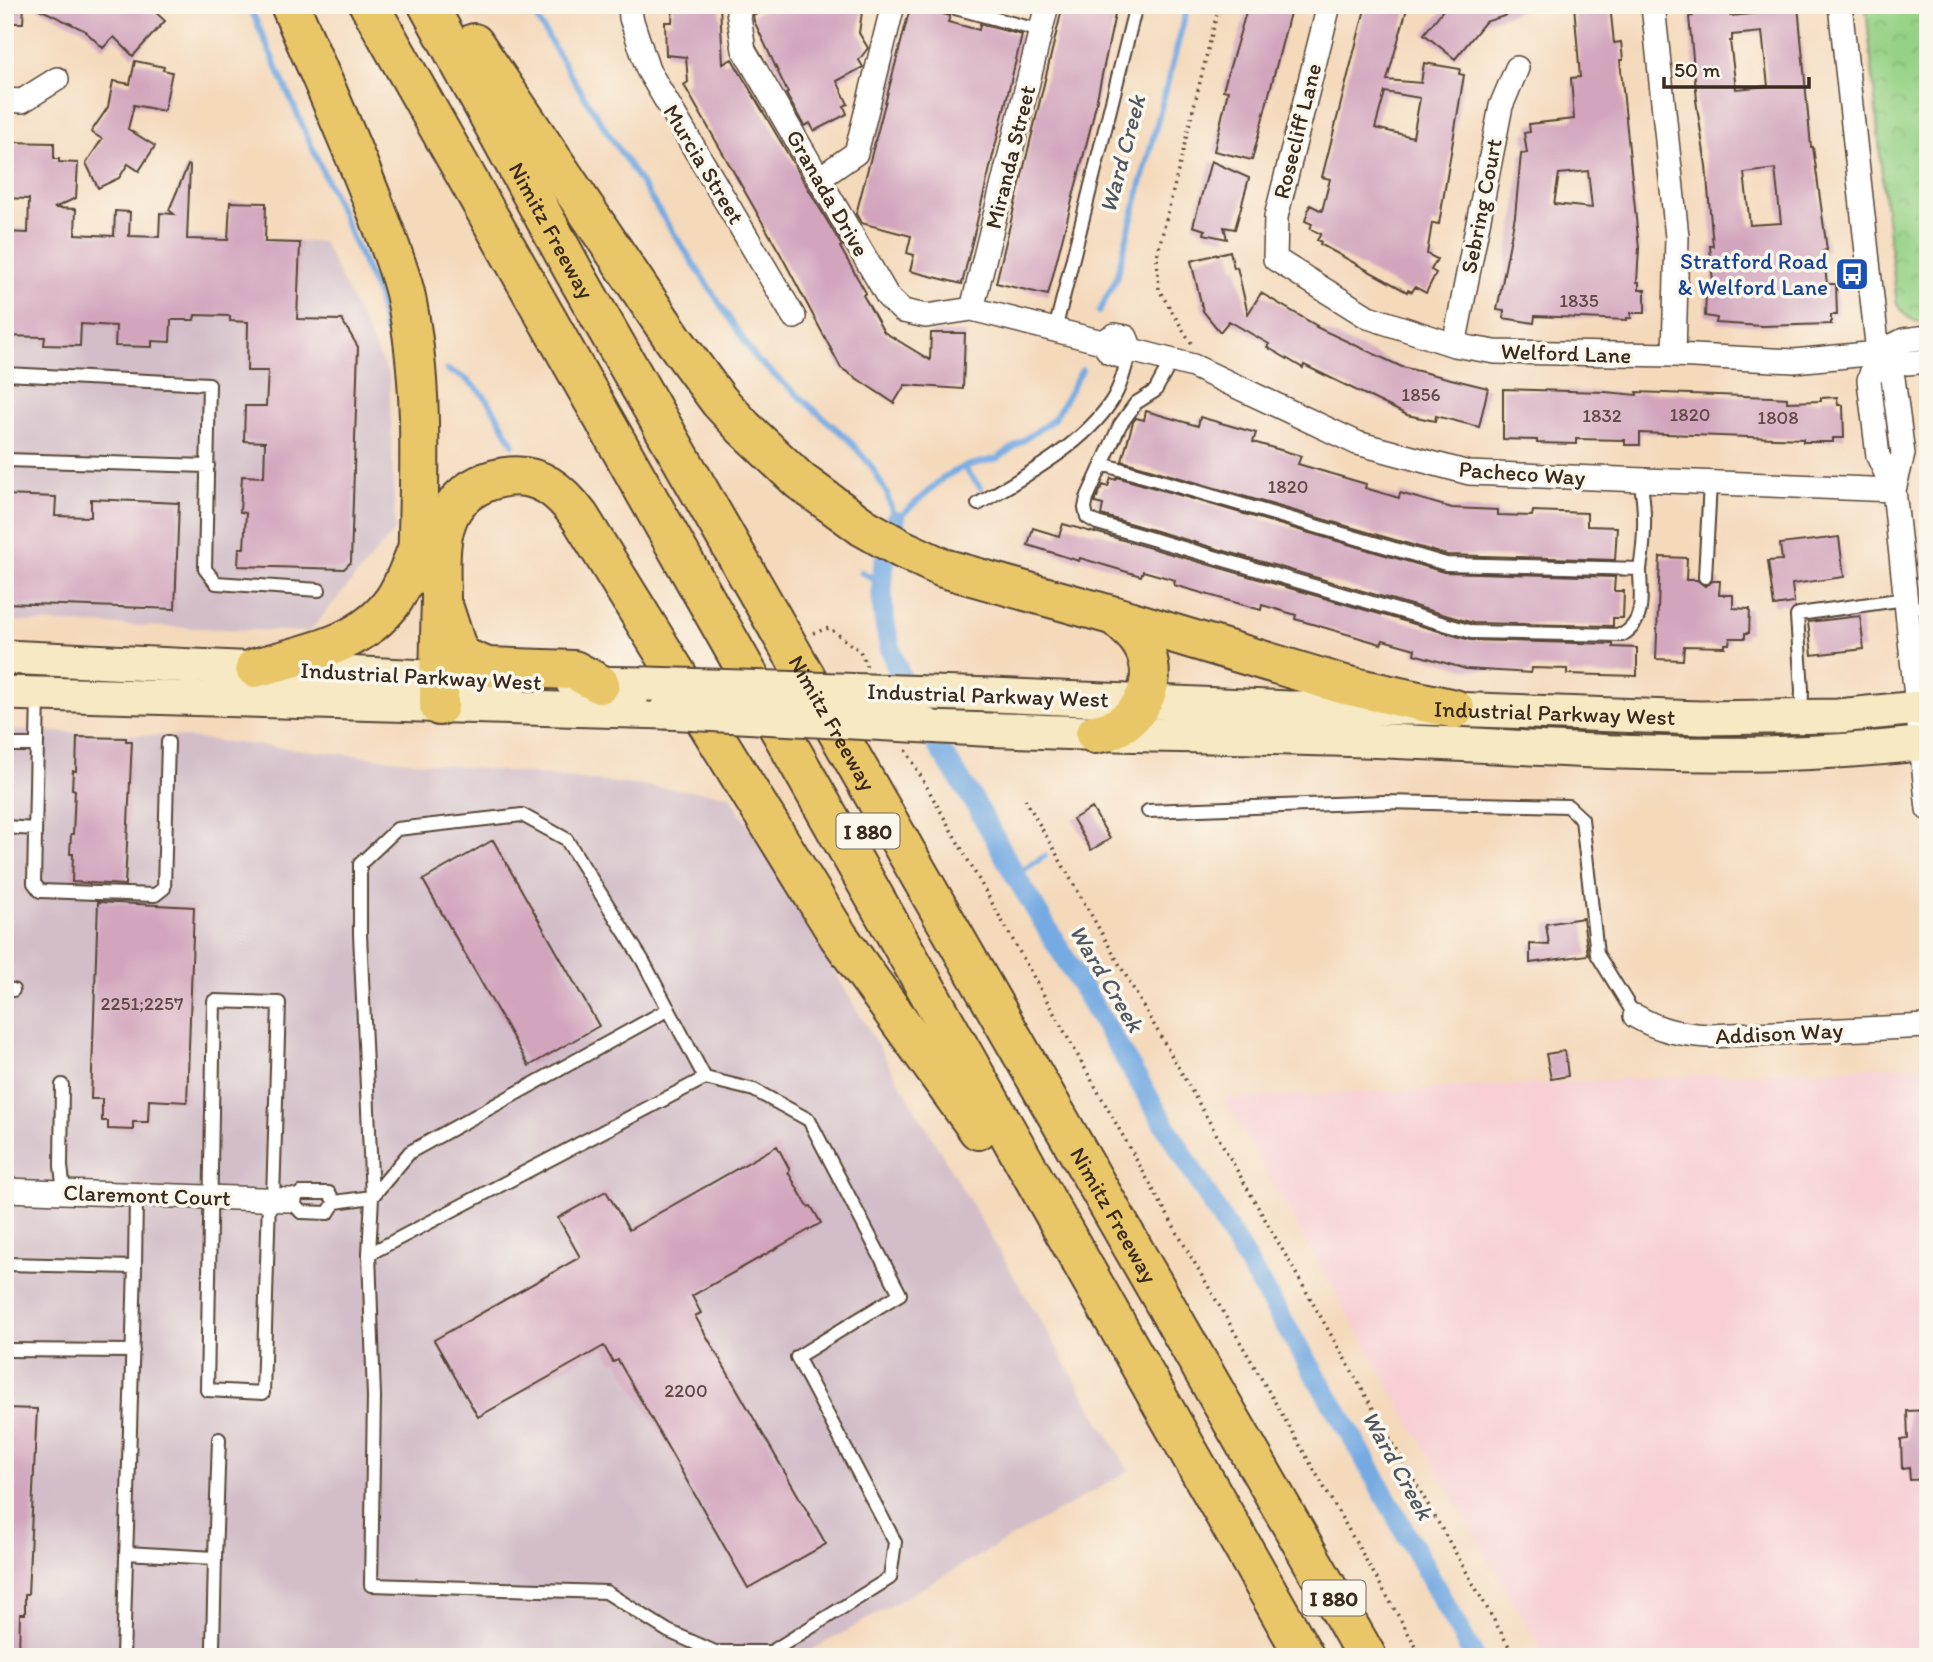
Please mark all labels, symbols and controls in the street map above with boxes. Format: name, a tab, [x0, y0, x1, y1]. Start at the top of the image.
scale bar	[1664, 46, 1809, 90]
text: 50 m	[1674, 57, 1721, 82]
street label: Rosecliff Lane	[1267, 60, 1327, 202]
street label: Miranda Street	[979, 82, 1041, 232]
water label: Ward Creek	[1092, 91, 1152, 216]
street label: Murcia Street	[657, 99, 751, 229]
street label: Granada Drive	[780, 125, 876, 261]
street label: Sebring Court	[1454, 136, 1508, 276]
street label: Nimitz Freeway	[503, 157, 601, 304]
place label: Stratford Road & Welford Lane	[1677, 247, 1828, 301]
bus stop icon: Stratford Road & Welford Lane	[1833, 255, 1871, 293]
house number: 1835	[1559, 289, 1599, 312]
street label: Welford Lane	[1500, 337, 1632, 369]
house number: 1856	[1401, 383, 1441, 406]
house number: 1820	[1670, 403, 1710, 426]
house number: 1832	[1582, 404, 1622, 427]
house number: 1808	[1757, 406, 1799, 429]
street label: Pacheco Way	[1458, 455, 1586, 491]
house number: 1820	[1268, 475, 1308, 498]
street label: Nimitz Freeway	[782, 650, 882, 796]
street label: Industrial Parkway West	[300, 656, 543, 696]
street label: Industrial Parkway West	[867, 677, 1110, 713]
street label: Industrial Parkway West	[1433, 694, 1676, 731]
road number: I 880	[836, 814, 900, 848]
water label: Ward Creek	[1064, 919, 1151, 1038]
house number: 2251;2257	[101, 992, 183, 1015]
street label: Addison Way	[1714, 1016, 1844, 1050]
street label: Nimitz Freeway	[1064, 1142, 1164, 1288]
street label: Claremont Court	[63, 1178, 231, 1212]
house number: 2200	[664, 1379, 708, 1402]
water label: Ward Creek	[1356, 1405, 1441, 1526]
road number: I 880	[1302, 1580, 1366, 1616]

